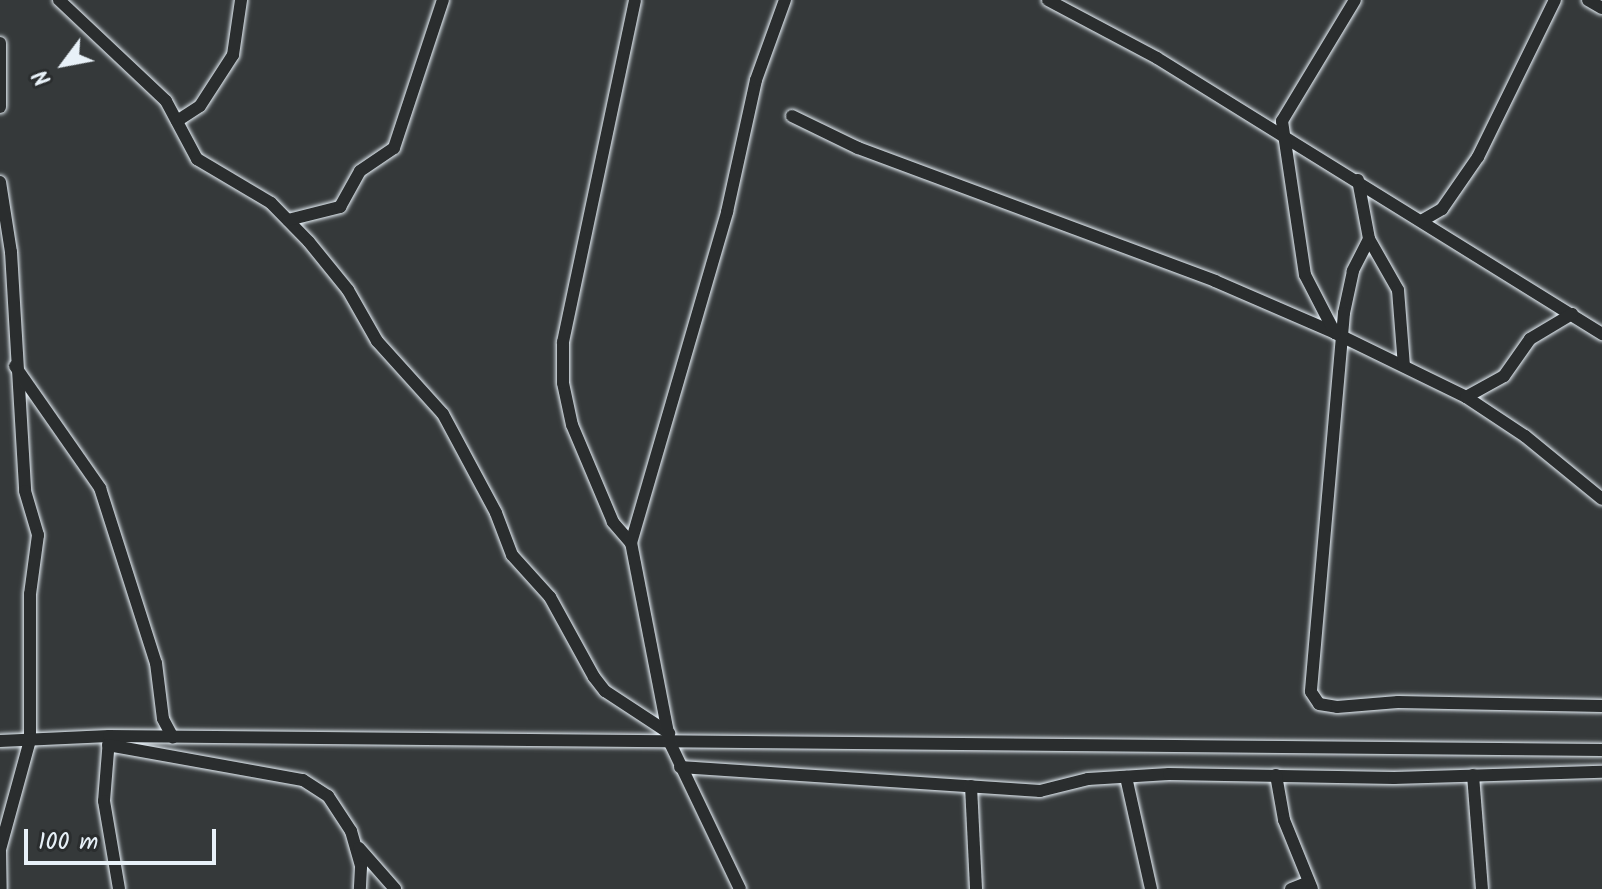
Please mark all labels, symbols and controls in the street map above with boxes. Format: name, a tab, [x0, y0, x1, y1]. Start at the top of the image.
north arrow	[24, 24, 104, 104]
text: N	[25, 62, 62, 92]
scale bar	[28, 813, 220, 863]
text: 100 m	[38, 823, 98, 862]

